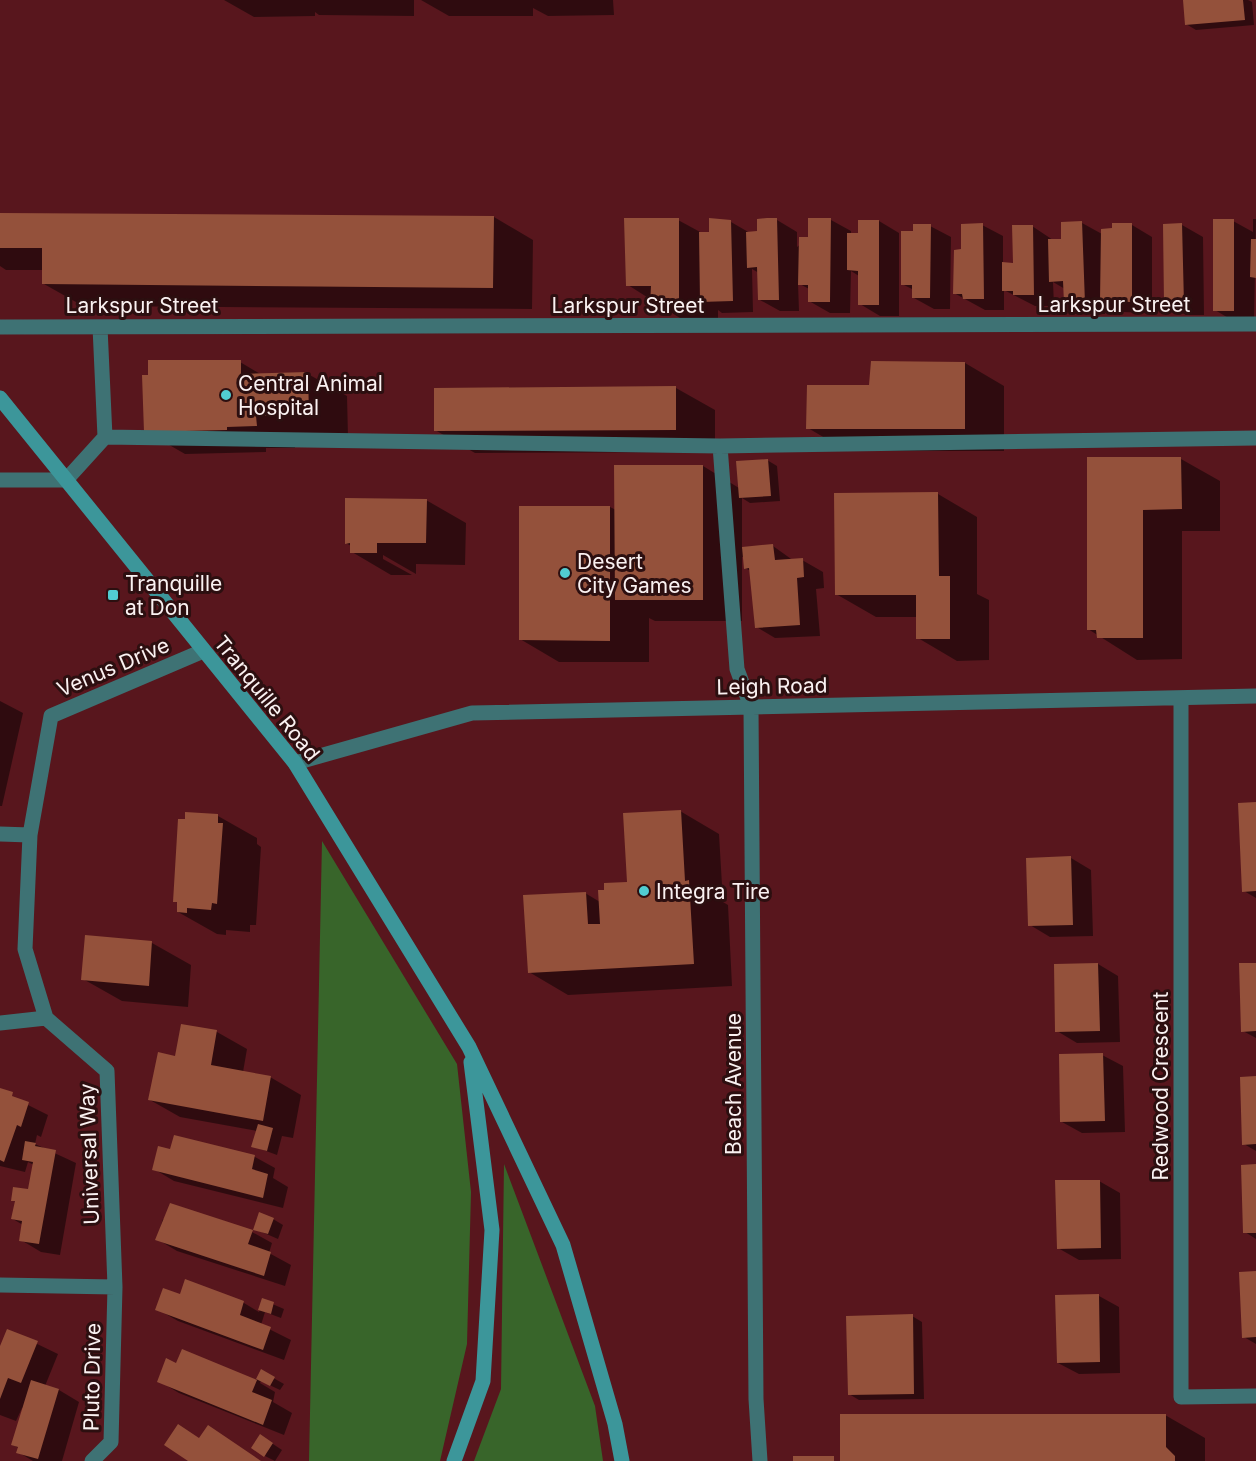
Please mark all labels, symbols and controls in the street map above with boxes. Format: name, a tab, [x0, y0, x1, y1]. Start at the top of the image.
street label: Larkspur Street	[1038, 292, 1191, 317]
street label: Larkspur Street	[66, 293, 219, 318]
street label: Larkspur Street	[552, 293, 705, 318]
place label: Central Animal Hospital	[238, 371, 383, 420]
marker: Central Animal Hospital	[219, 388, 233, 402]
place label: Desert City Games	[577, 549, 692, 598]
marker: Desert City Games	[558, 566, 572, 580]
place label: Tranquille at Don	[125, 571, 222, 620]
marker: Tranquille at Don	[106, 588, 120, 602]
street label: Tranquille Road	[209, 630, 325, 766]
street label: Venus Drive	[53, 632, 173, 702]
street label: Leigh Road	[716, 673, 828, 699]
place label: Integra Tire	[656, 879, 770, 904]
marker: Integra Tire	[637, 884, 651, 898]
street label: Redwood Crescent	[1148, 991, 1173, 1180]
street label: Beach Avenue	[721, 1013, 746, 1155]
street label: Universal Way	[74, 1083, 104, 1225]
street label: Pluto Drive	[79, 1323, 105, 1431]

